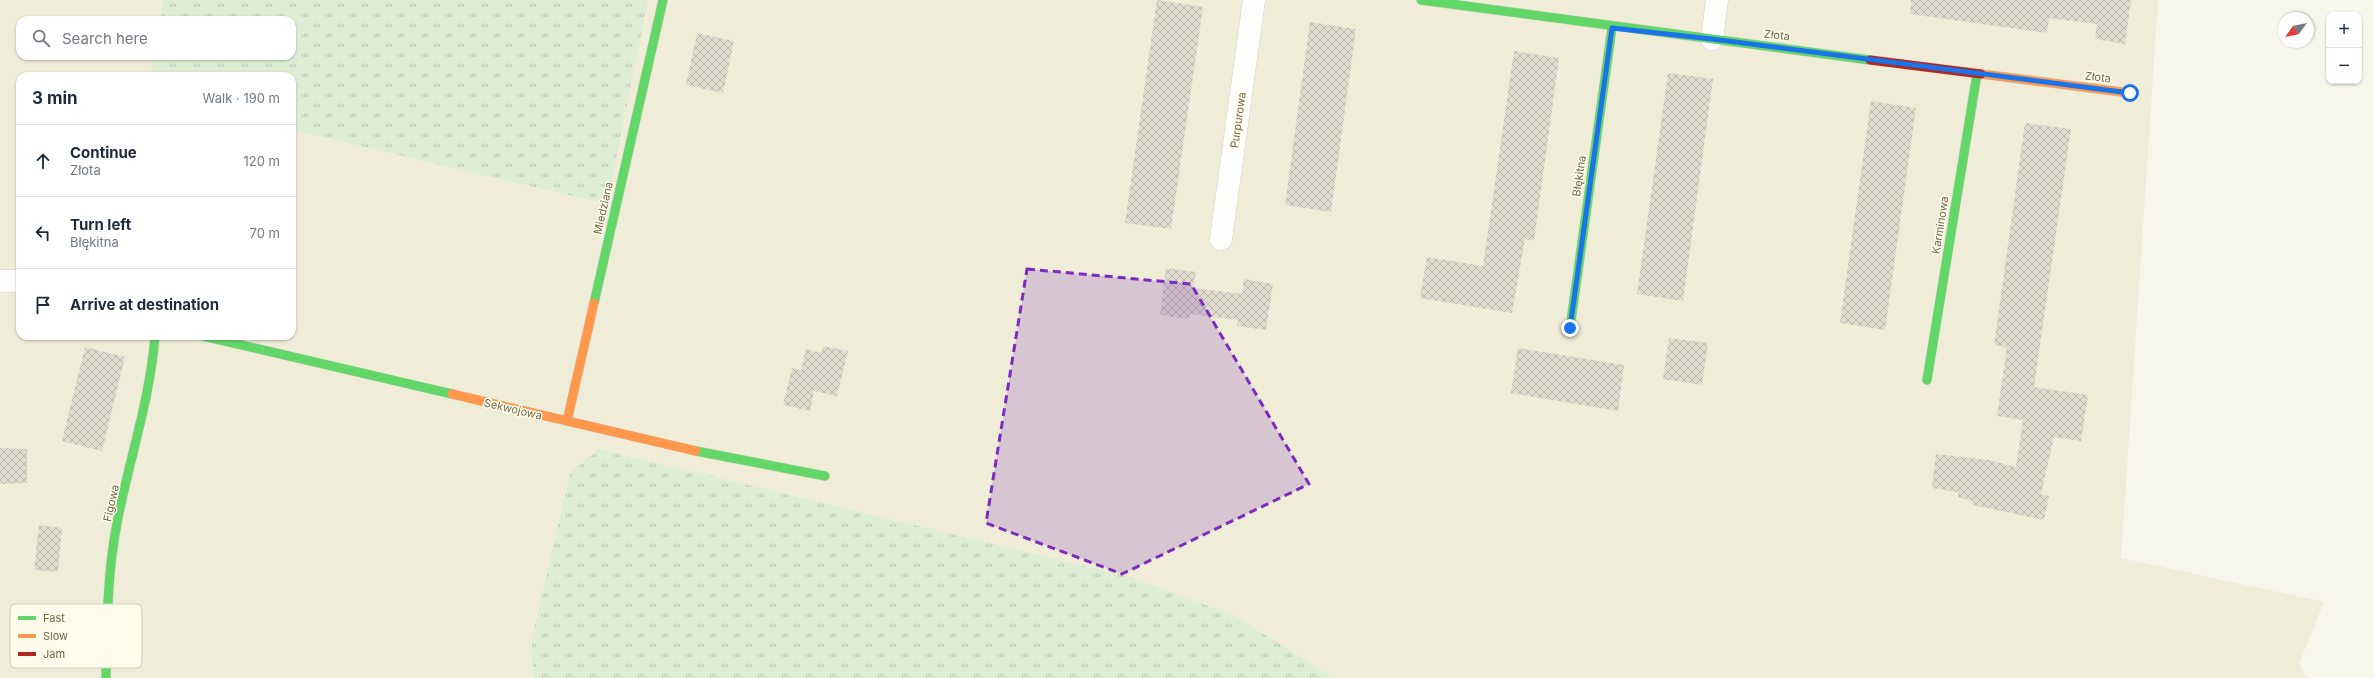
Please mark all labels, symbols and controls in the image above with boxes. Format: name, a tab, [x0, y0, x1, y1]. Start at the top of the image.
north arrow	[2278, 12, 2314, 48]
map controls	[2326, 12, 2362, 84]
button: +	[2326, 12, 2362, 48]
search box	[16, 16, 296, 60]
street label: Złota	[1763, 26, 1791, 44]
icon: search	[30, 27, 52, 49]
text: Search here	[62, 29, 148, 48]
button: −	[2326, 48, 2362, 84]
street label: Złota	[2084, 68, 2112, 86]
route start	[2121, 84, 2139, 102]
text: 3 min	[32, 88, 78, 108]
text: Walk · 190 m	[203, 90, 280, 106]
street label: Purpurowa	[1227, 91, 1249, 149]
text: Continue	[70, 143, 137, 162]
icon: ahead	[32, 150, 54, 172]
text: 120 m	[244, 153, 280, 169]
street label: Błękitna	[1569, 155, 1589, 197]
text: Złota	[70, 162, 101, 178]
street label: Miedziana	[590, 180, 616, 236]
street label: Karminowa	[1929, 195, 1951, 255]
text: Turn left	[70, 215, 131, 234]
icon: left	[32, 222, 54, 244]
text: 70 m	[250, 225, 280, 241]
text: Błękitna	[70, 234, 119, 250]
icon: arrive	[32, 294, 54, 316]
text: Arrive at destination	[70, 295, 219, 314]
route end	[1561, 319, 1579, 337]
street label: Sekwojowa	[483, 396, 543, 422]
street label: Figowa	[100, 483, 122, 523]
legend	[10, 604, 142, 668]
text: Fast	[43, 611, 65, 625]
text: Slow	[43, 629, 68, 643]
text: Jam	[43, 647, 65, 661]

